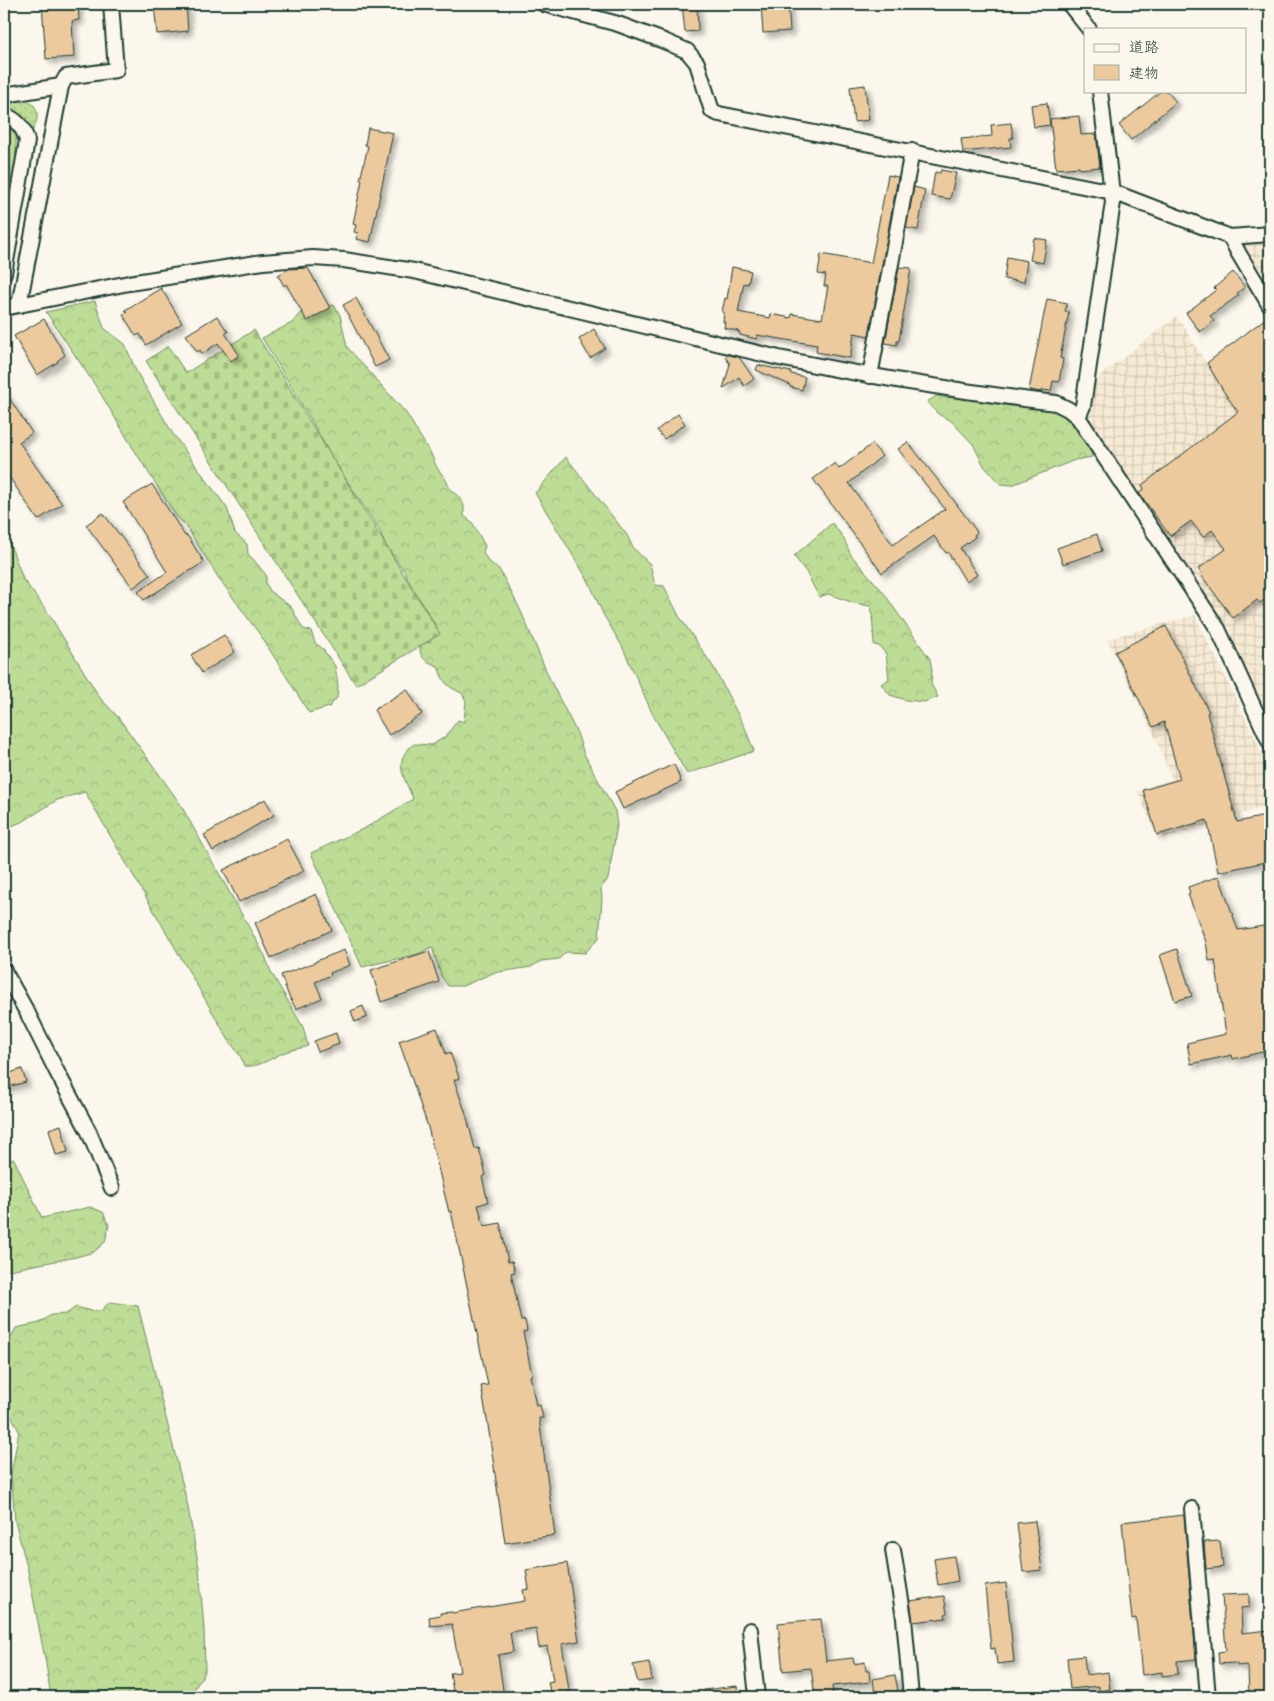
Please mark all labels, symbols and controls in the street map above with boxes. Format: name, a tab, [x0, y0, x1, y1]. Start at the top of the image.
legend	[1084, 28, 1246, 92]
text: 道路	[1129, 37, 1159, 56]
text: 建物	[1129, 63, 1159, 82]

